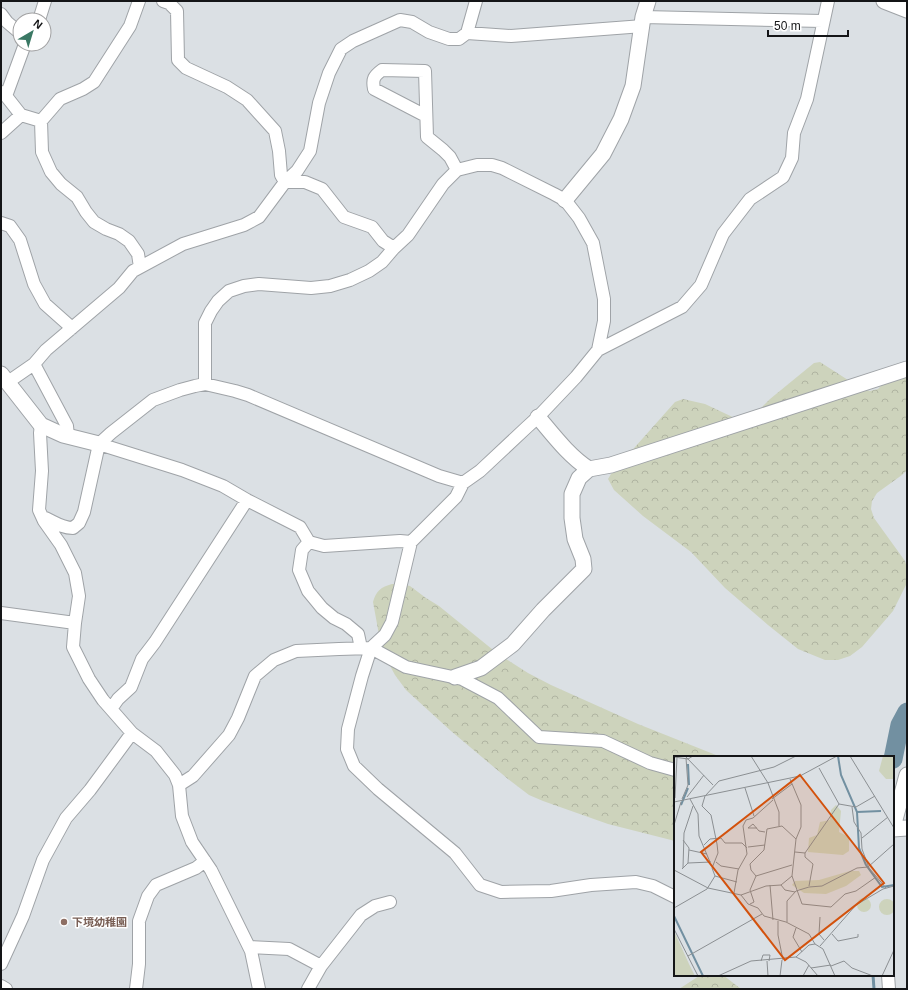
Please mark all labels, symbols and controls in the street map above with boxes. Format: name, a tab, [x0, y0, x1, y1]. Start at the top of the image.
north arrow	[12, 12, 52, 52]
scale bar	[768, 12, 848, 38]
text: N	[31, 17, 45, 31]
text: 50 m	[774, 19, 801, 33]
inset map	[674, 756, 894, 976]
place label: 下境幼稚園	[72, 916, 127, 928]
marker: 下境幼稚園	[59, 917, 69, 927]

